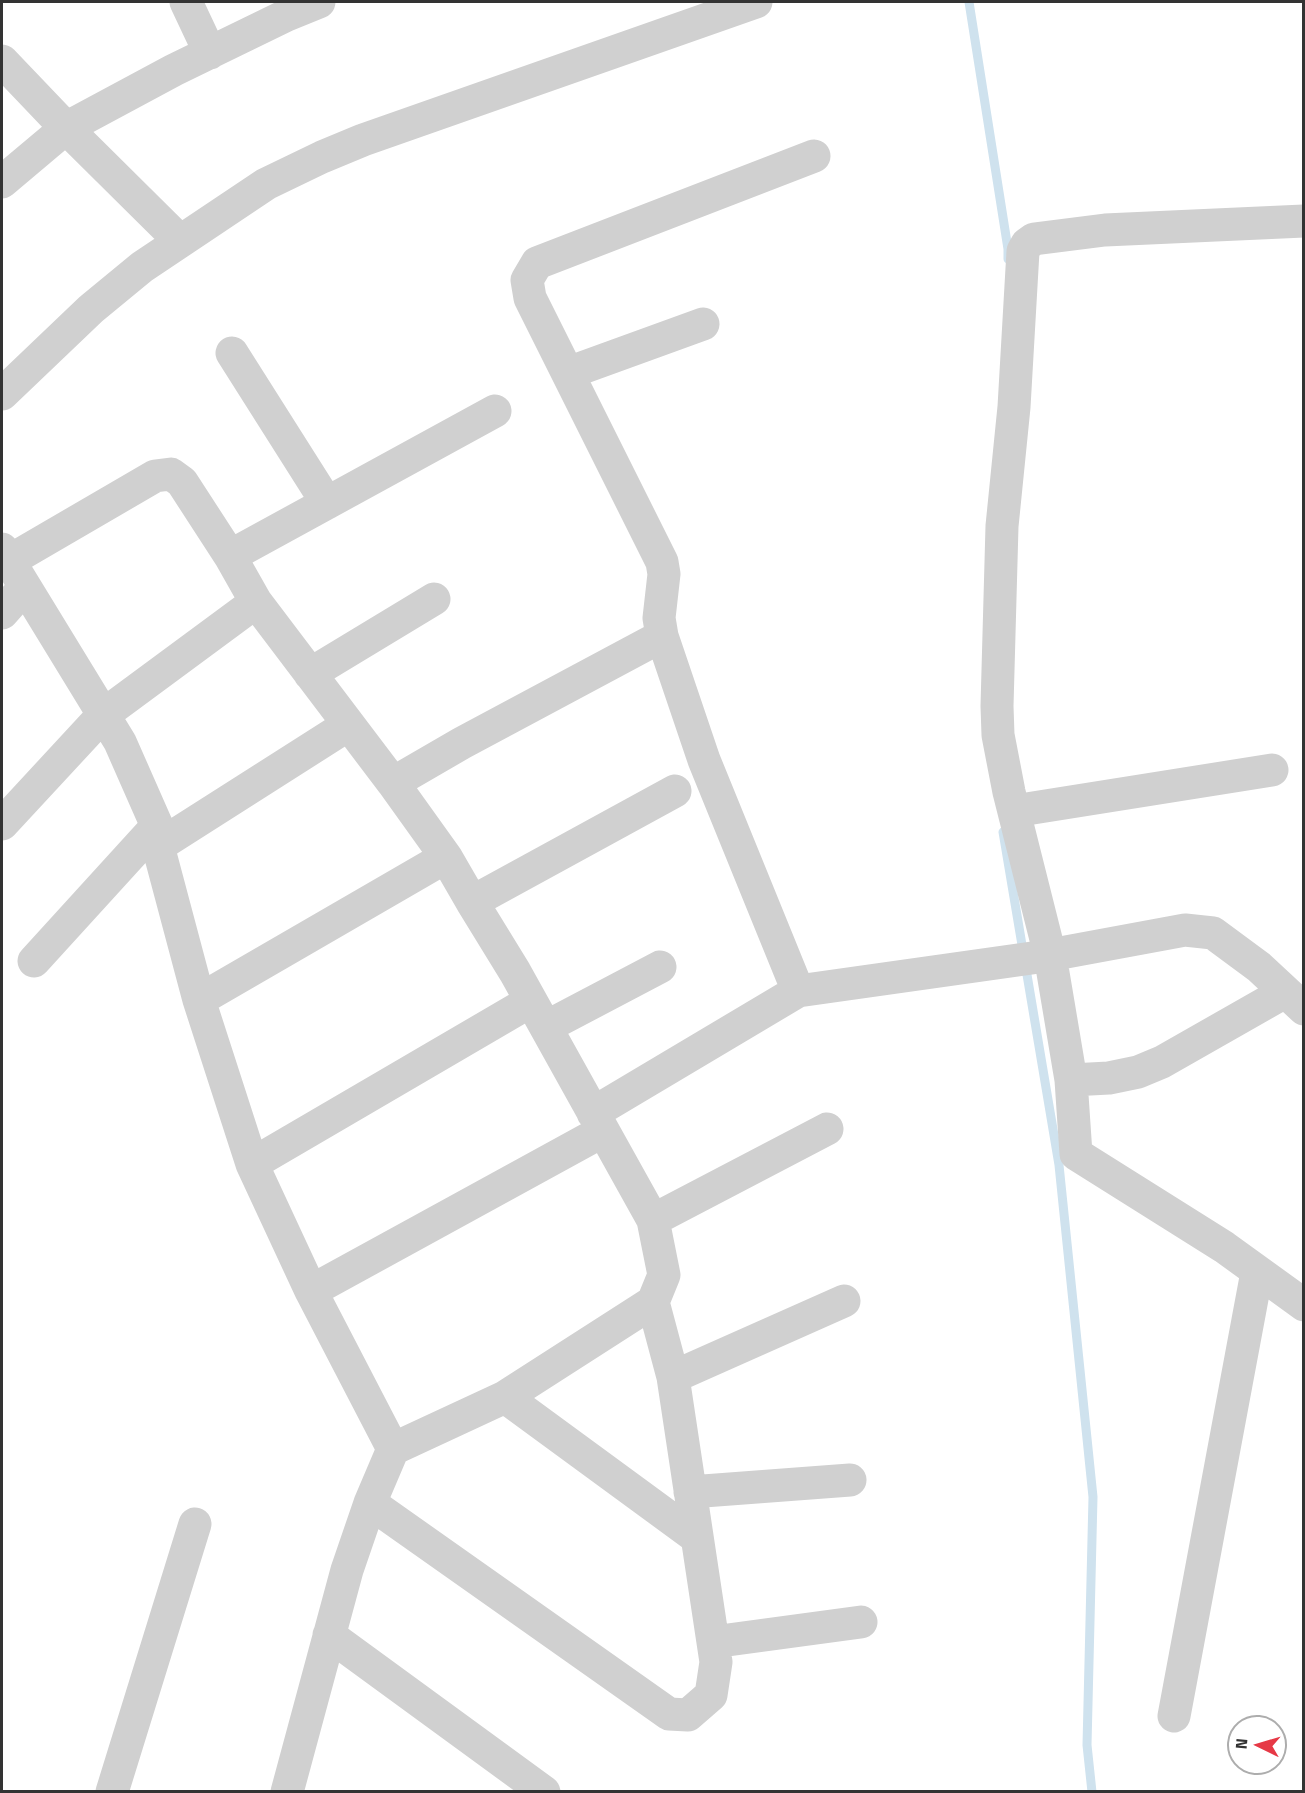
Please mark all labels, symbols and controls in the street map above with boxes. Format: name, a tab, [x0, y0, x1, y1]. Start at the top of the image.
north arrow	[1227, 1715, 1287, 1775]
text: N	[1229, 1737, 1253, 1750]

